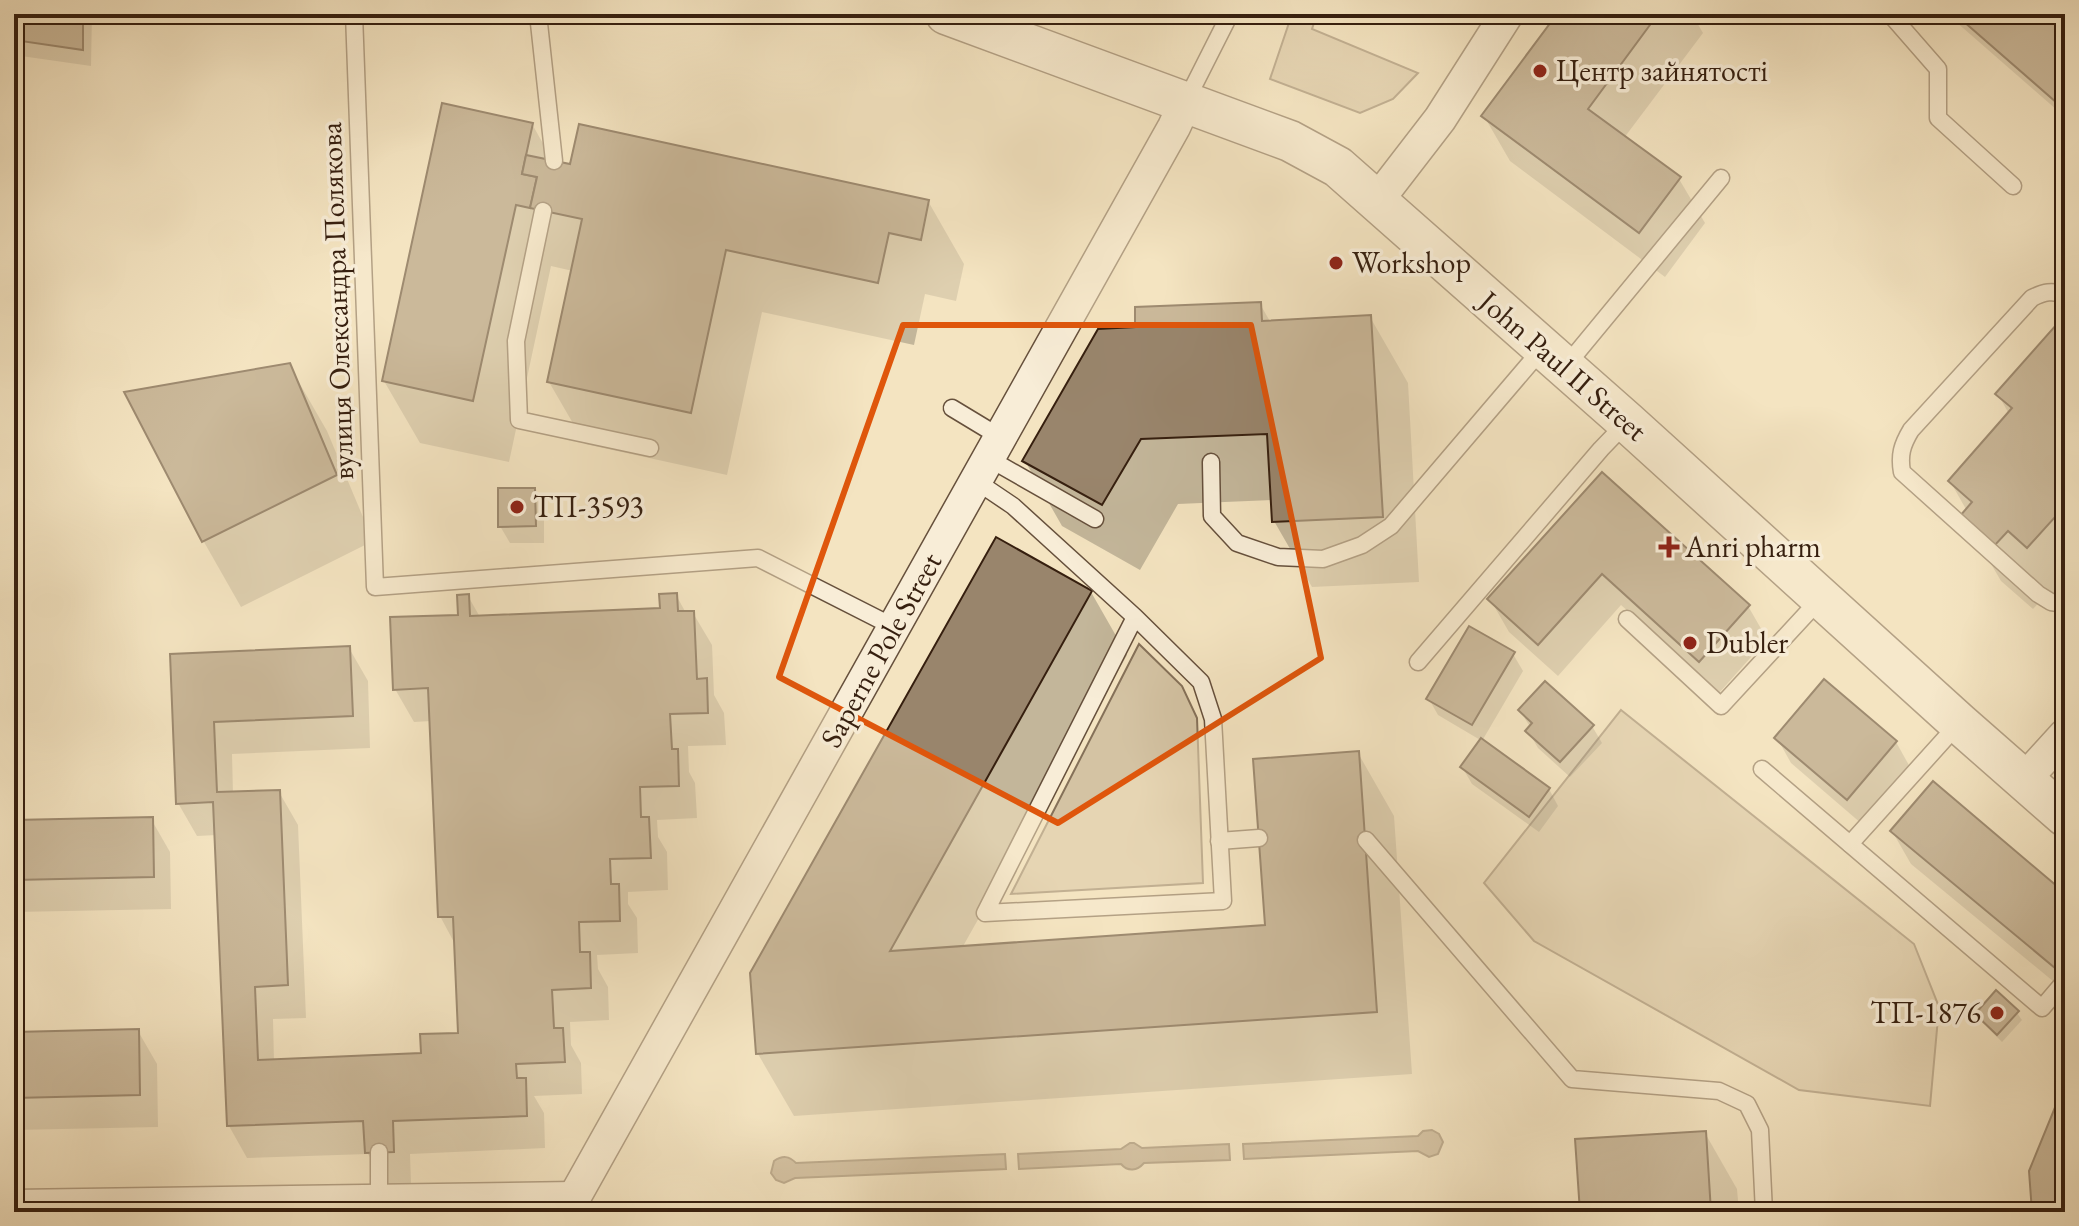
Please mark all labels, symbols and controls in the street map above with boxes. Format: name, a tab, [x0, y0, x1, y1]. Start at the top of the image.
place label: Центр зайнятості	[1556, 51, 1768, 90]
marker: Центр зайнятості	[1531, 62, 1549, 80]
street label: вулиця Олександра Полякова	[311, 122, 362, 480]
place label: Workshop	[1352, 243, 1471, 282]
marker: Workshop	[1327, 254, 1345, 272]
street label: John Paul II Street	[1469, 280, 1656, 450]
place label: ТП-3593	[533, 487, 644, 526]
marker: ТП-3593	[508, 498, 526, 516]
place label: Anri pharm	[1684, 527, 1821, 566]
marker: Anri pharm	[1660, 538, 1678, 556]
street label: Saperne Pole Street	[811, 545, 951, 754]
place label: Dubler	[1706, 623, 1788, 662]
marker: Dubler	[1681, 634, 1699, 652]
place label: ТП-1876	[1870, 993, 1981, 1032]
marker: ТП-1876	[1988, 1004, 2006, 1022]

